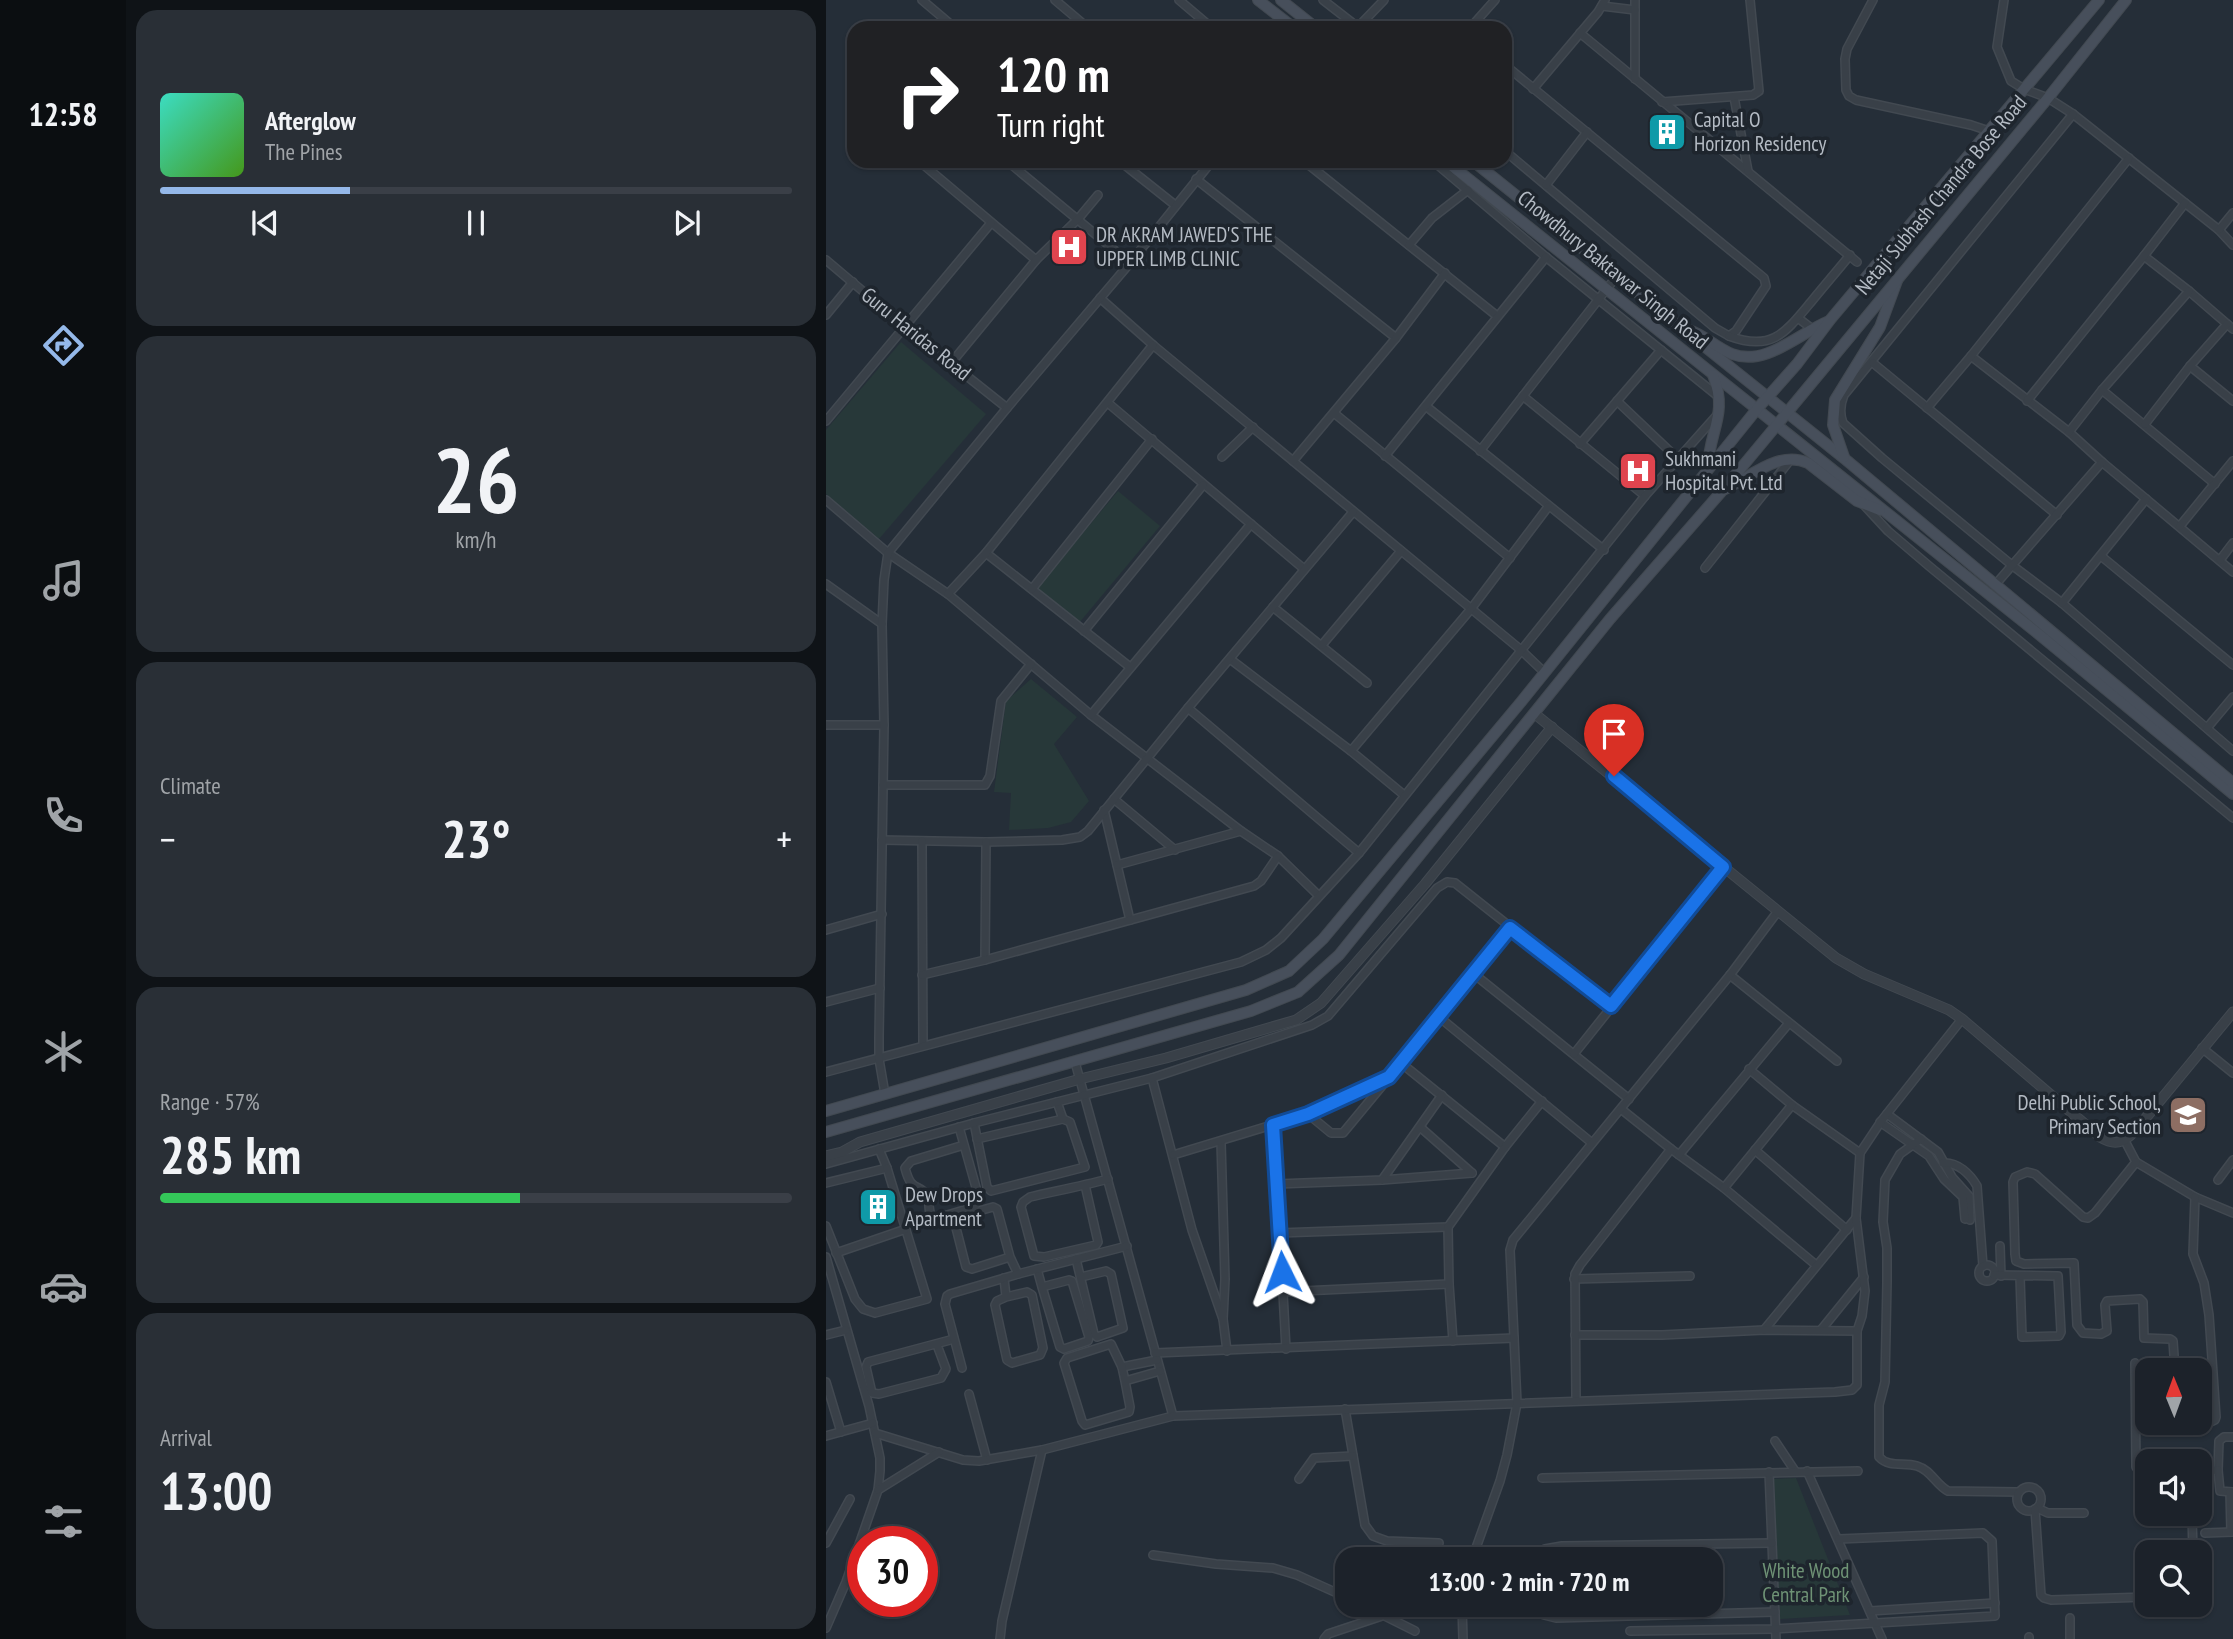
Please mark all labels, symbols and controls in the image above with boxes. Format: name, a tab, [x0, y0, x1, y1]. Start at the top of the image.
text: 120 m	[997, 42, 1110, 106]
icon: right	[882, 49, 973, 140]
street label: Netaji Subhash Chandra Bose Road	[1849, 89, 2032, 300]
text: 12:58	[28, 93, 98, 135]
text: Afterglow	[265, 104, 356, 137]
text: Turn right	[997, 104, 1105, 146]
place label: Capital O Horizon Residency	[1694, 106, 1827, 157]
building icon: Capital O Horizon Residency	[1646, 111, 1688, 153]
text: The Pines	[265, 137, 343, 166]
street label: Chowdhury Baktawar Singh Road	[1512, 184, 1714, 355]
icon: previous	[246, 204, 284, 242]
icon: pause	[457, 204, 495, 242]
icon: next	[668, 204, 706, 242]
place label: DR AKRAM JAWED'S THE UPPER LIMB CLINIC	[1096, 221, 1273, 272]
hospital icon: DR AKRAM JAWED'S THE UPPER LIMB CLINIC	[1048, 226, 1090, 268]
street label: Guru Haridas Road	[856, 281, 977, 386]
icon: directions	[39, 321, 88, 370]
text: 26	[433, 420, 520, 538]
place label: Sukhmani Hospital Pvt. Ltd	[1665, 445, 1783, 496]
hospital icon: Sukhmani Hospital Pvt. Ltd	[1617, 450, 1659, 492]
text: km/h	[456, 525, 496, 554]
icon: music	[39, 556, 88, 605]
pin	[1584, 704, 1644, 776]
icon: arrive	[1595, 715, 1633, 753]
text: Climate	[160, 771, 221, 800]
icon: phone	[39, 791, 88, 840]
text: 23°	[442, 805, 510, 872]
text: −	[160, 814, 176, 863]
text: +	[776, 814, 792, 863]
icon: climate	[39, 1027, 88, 1076]
text: Range · 57%	[160, 1087, 260, 1116]
place label: Delhi Public School, Primary Section	[2017, 1089, 2161, 1140]
school or university icon: Delhi Public School, Primary Section	[2167, 1094, 2209, 1136]
text: 285 km	[160, 1121, 301, 1188]
place label: Dew Drops Apartment	[905, 1181, 983, 1232]
building icon: Dew Drops Apartment	[857, 1186, 899, 1228]
position arrow	[1245, 1235, 1319, 1309]
icon: car	[39, 1262, 88, 1311]
north arrow	[2135, 1358, 2212, 1435]
map controls	[2135, 1358, 2212, 1617]
text: Arrival	[160, 1423, 212, 1452]
button: sound	[2135, 1449, 2212, 1526]
text: 13:00	[160, 1457, 272, 1524]
icon: filters	[39, 1497, 88, 1546]
speed limit sign: 30	[847, 1526, 938, 1617]
button: search	[2135, 1540, 2212, 1617]
park label: White Wood Central Park	[1762, 1557, 1850, 1608]
text: 13:00 · 2 min · 720 m	[1429, 1565, 1629, 1598]

